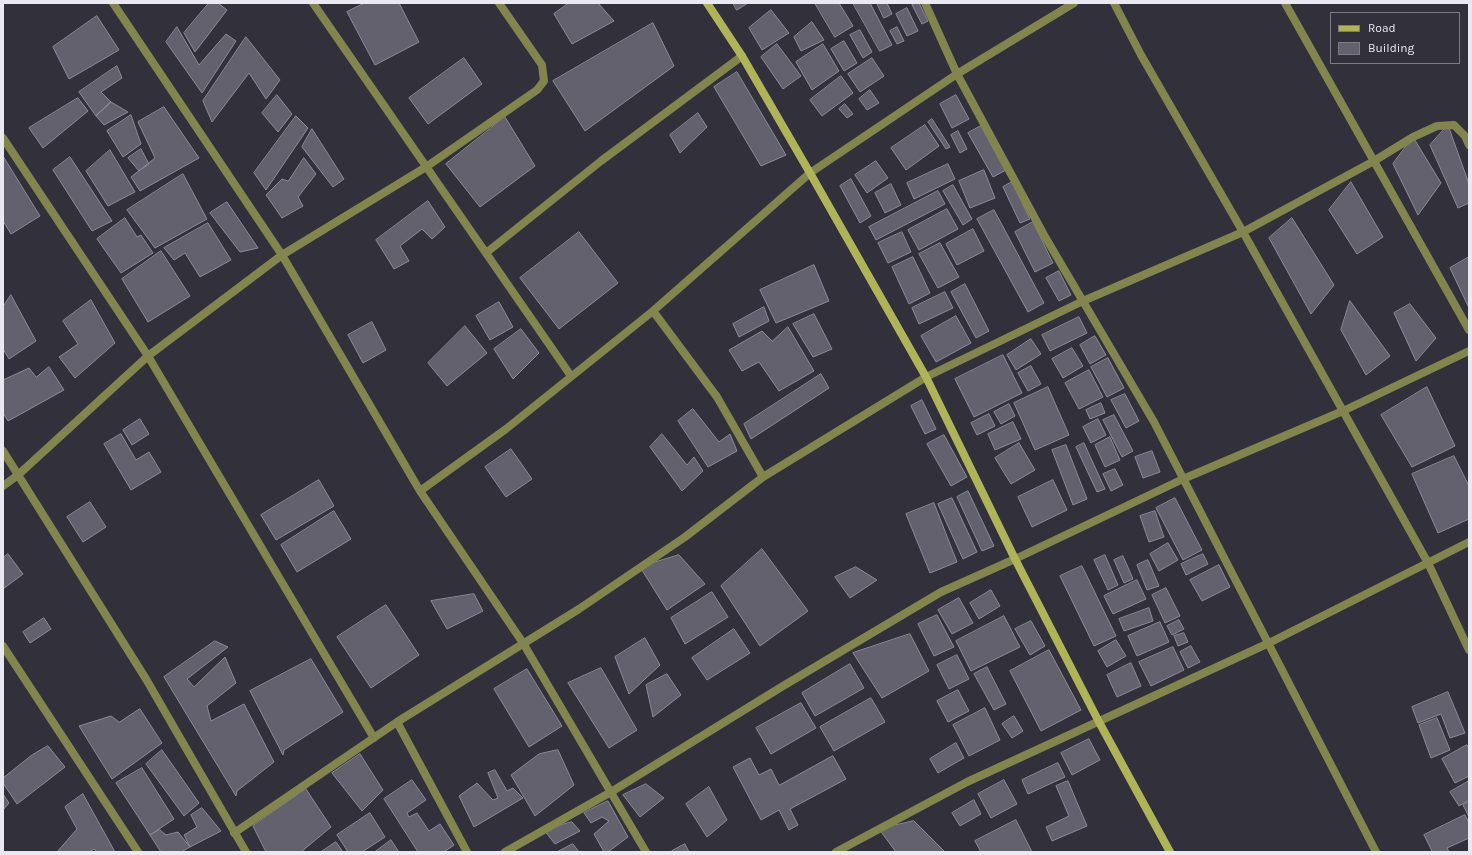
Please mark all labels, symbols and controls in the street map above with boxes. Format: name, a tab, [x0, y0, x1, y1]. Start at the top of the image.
legend	[1330, 12, 1460, 64]
text: Road	[1368, 21, 1396, 35]
text: Building	[1368, 41, 1414, 55]

